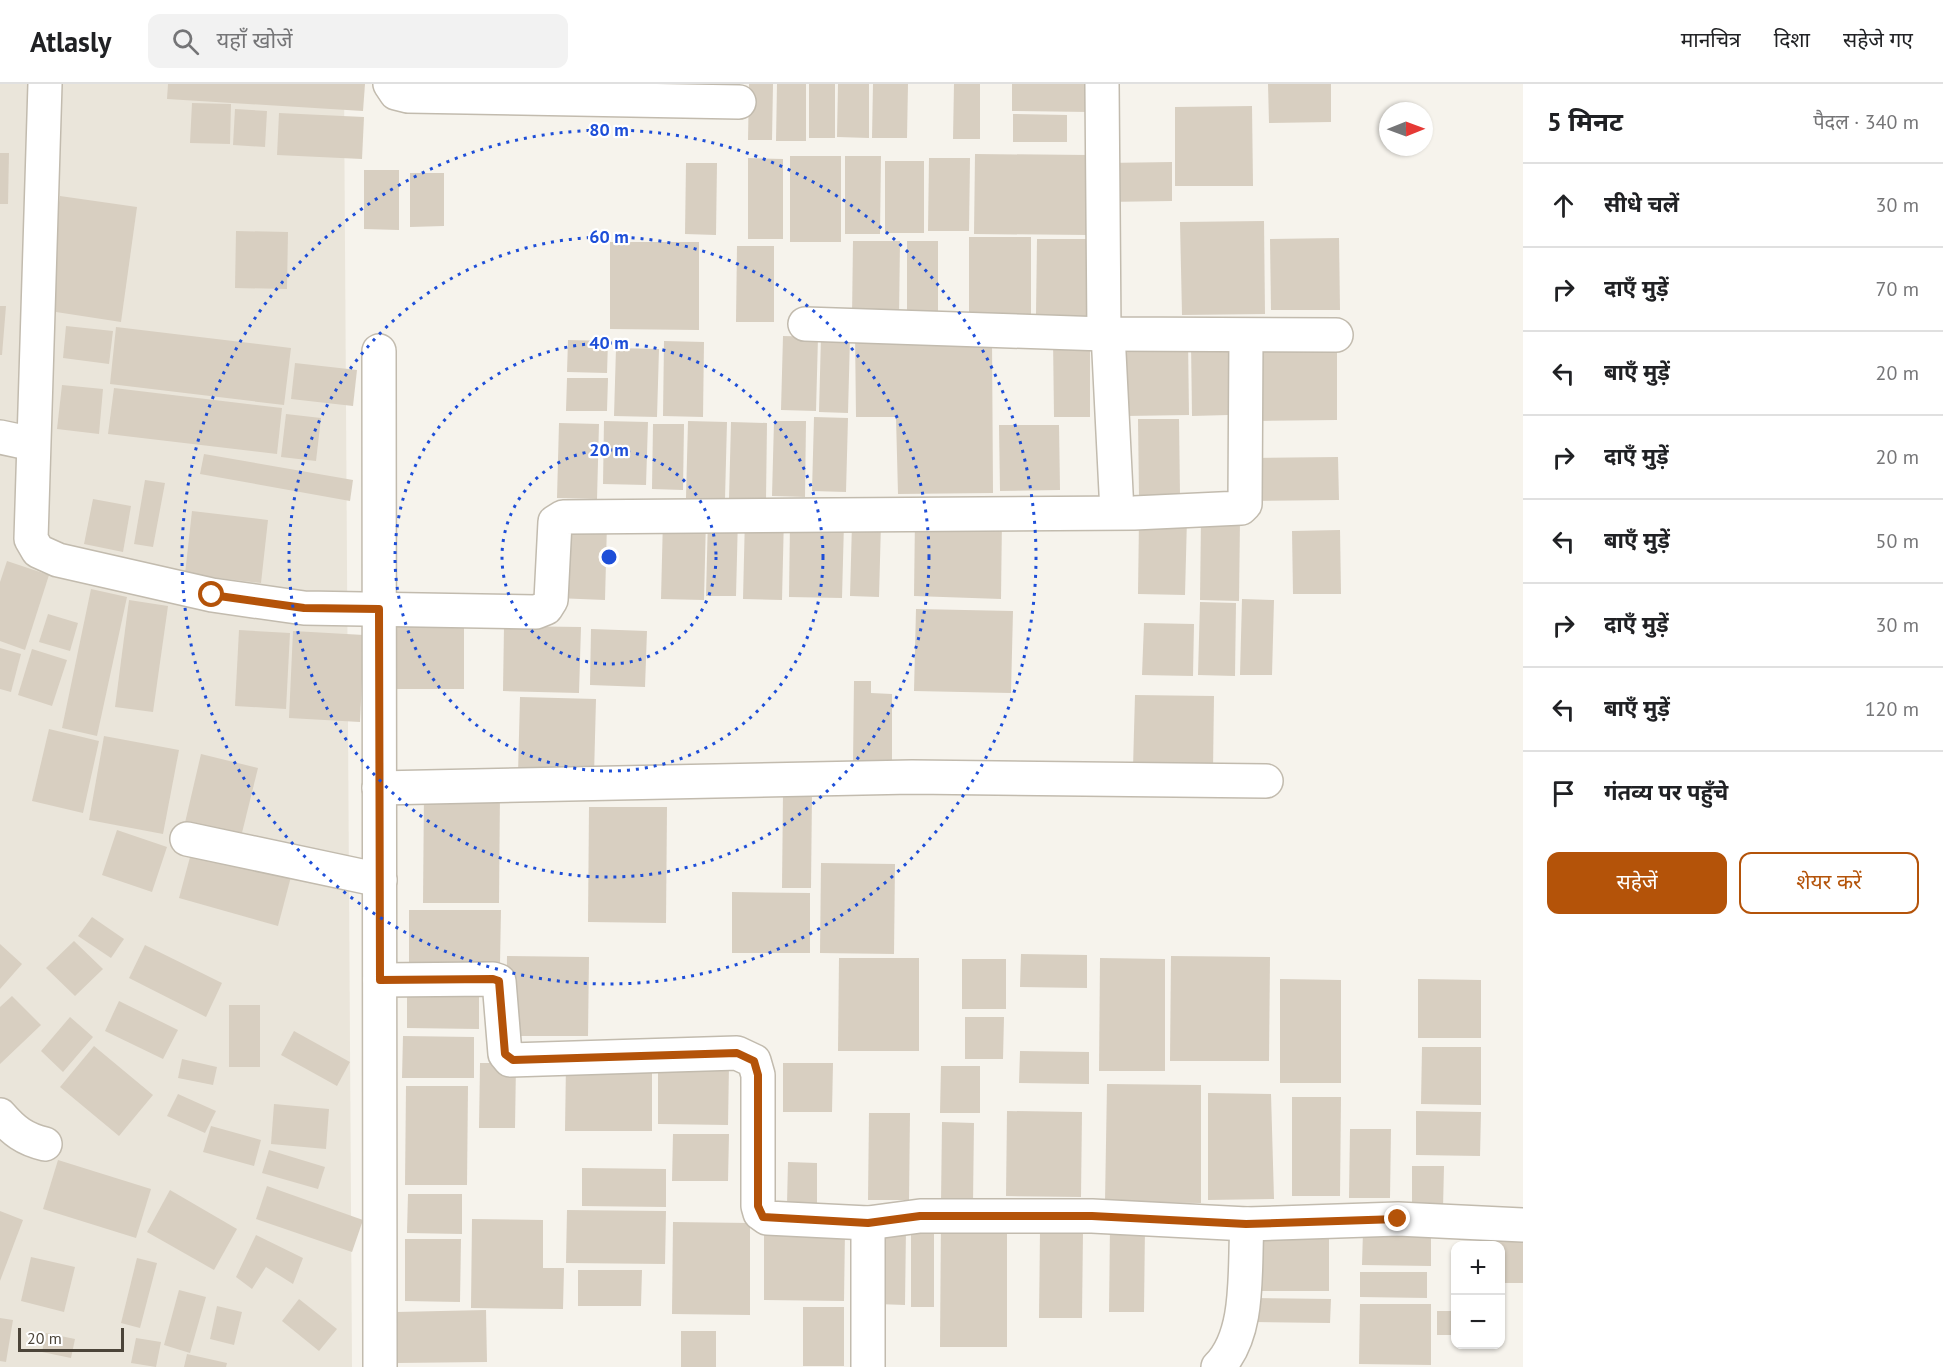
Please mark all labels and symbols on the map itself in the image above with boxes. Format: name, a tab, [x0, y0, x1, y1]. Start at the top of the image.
north arrow	[1379, 102, 1433, 156]
text: 80 m	[589, 118, 629, 141]
text: 60 m	[589, 225, 629, 248]
text: 40 m	[589, 331, 629, 354]
text: 20 m	[589, 438, 629, 461]
centre of rings	[599, 547, 619, 567]
route start	[198, 581, 224, 607]
route end	[1384, 1205, 1410, 1231]
scale bar	[18, 1325, 124, 1352]

